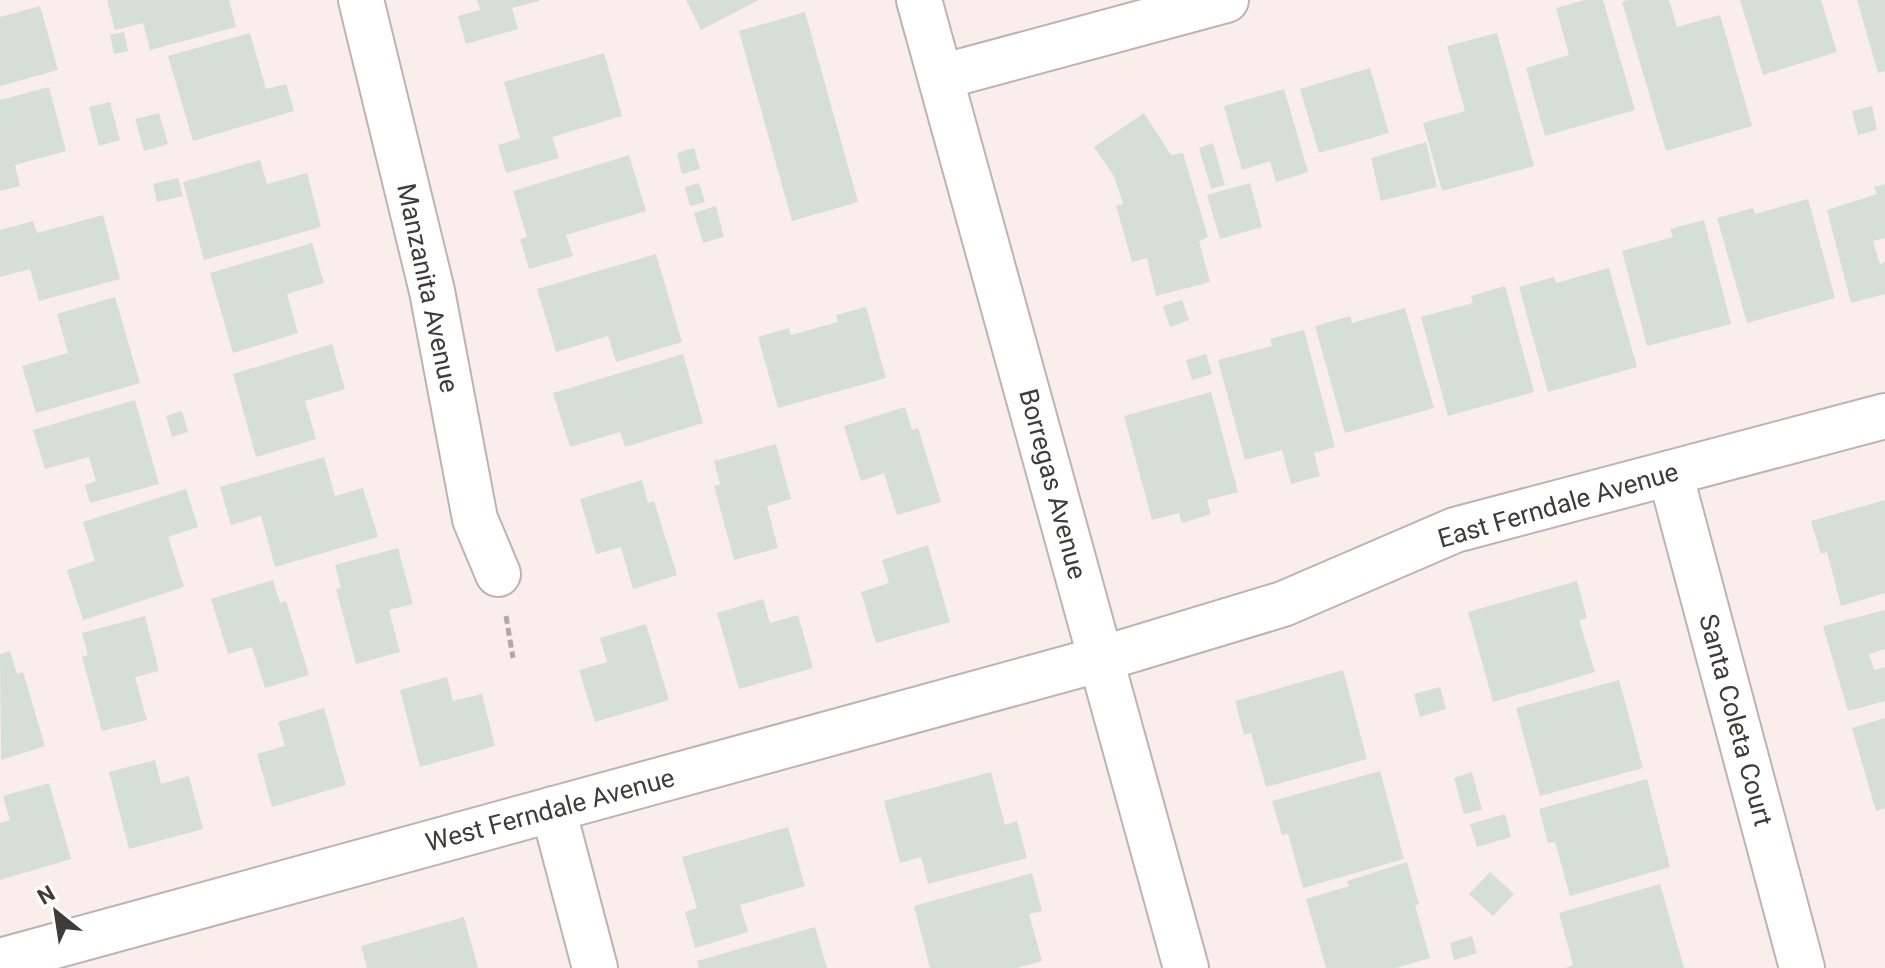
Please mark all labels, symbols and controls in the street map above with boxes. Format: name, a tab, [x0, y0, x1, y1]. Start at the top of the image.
street label: Manzanita Avenue	[391, 181, 465, 395]
street label: Borregas Avenue	[1013, 386, 1093, 582]
street label: East Ferndale Avenue	[1434, 456, 1682, 554]
street label: Santa Coleta Court	[1693, 611, 1779, 829]
street label: West Ferndale Avenue	[422, 762, 678, 858]
north arrow	[16, 872, 96, 952]
text: N	[33, 880, 59, 910]

